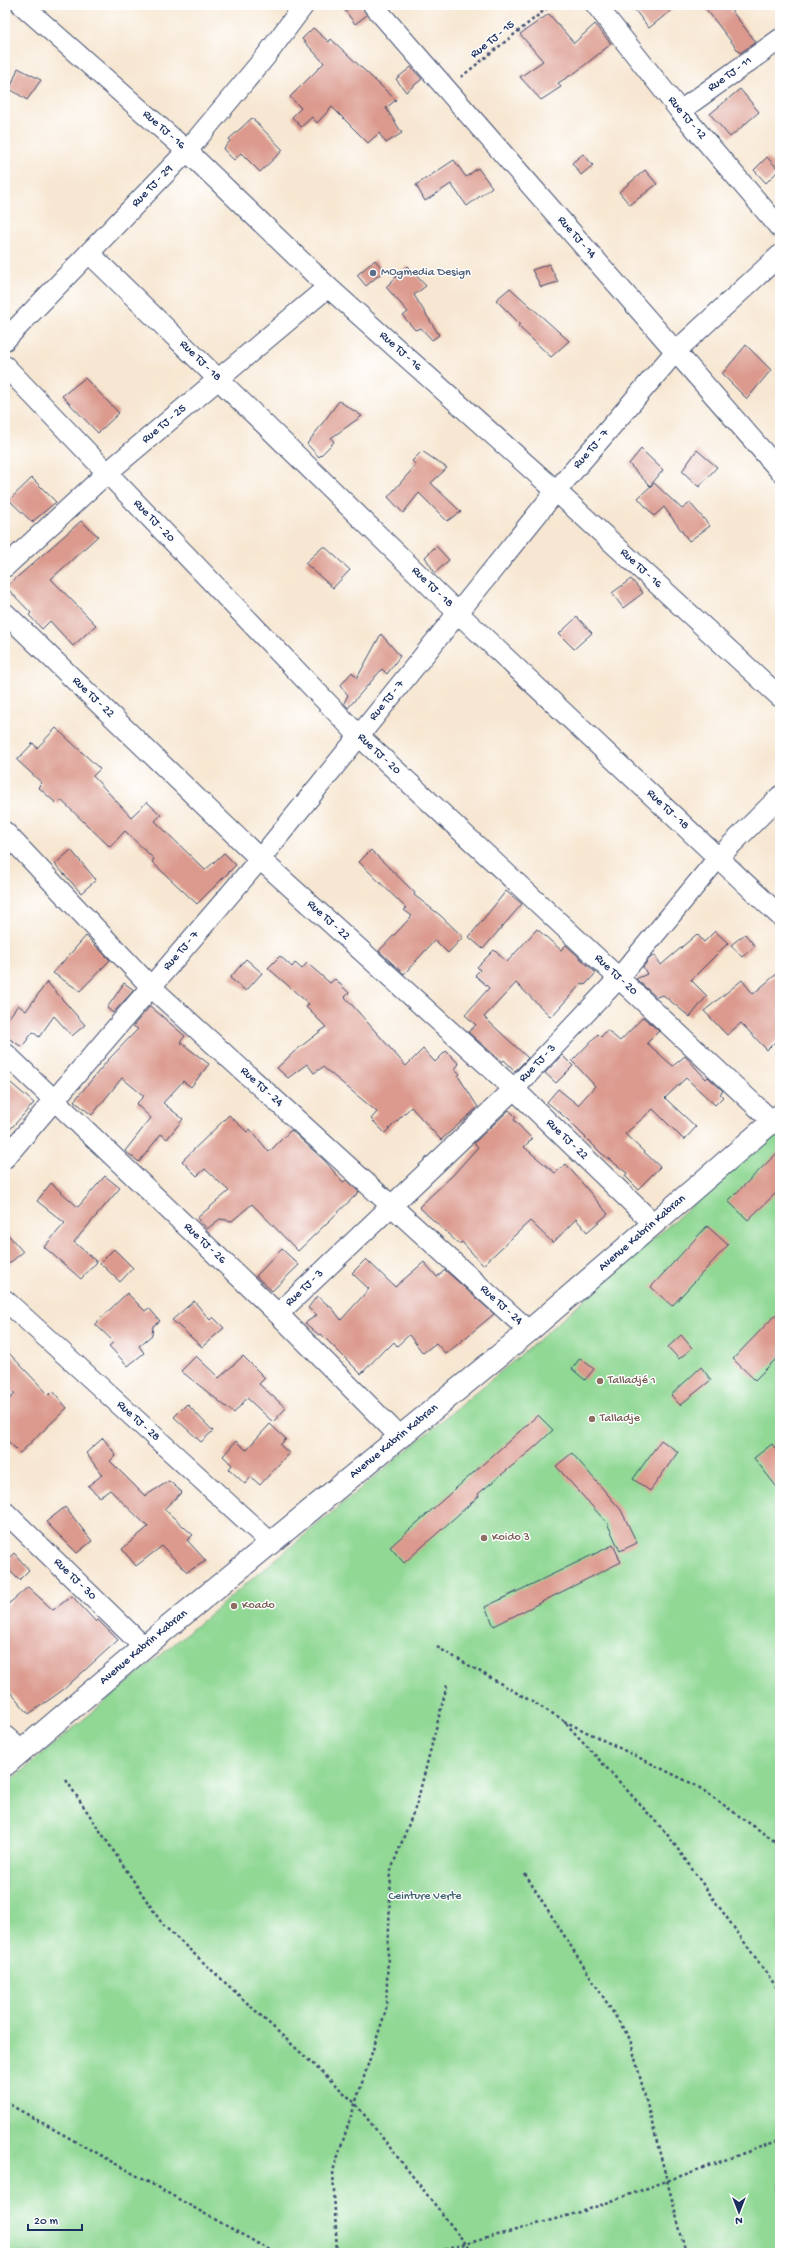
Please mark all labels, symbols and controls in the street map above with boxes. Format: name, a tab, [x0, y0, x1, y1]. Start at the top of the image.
street label: Rue TJ - 15	[468, 18, 518, 62]
street label: Rue TJ - 11	[705, 54, 755, 95]
street label: Rue TJ - 12	[664, 94, 709, 143]
street label: Rue TJ - 16	[139, 108, 188, 153]
street label: Rue TJ - 29	[129, 163, 176, 211]
street label: Rue TJ - 14	[554, 214, 599, 262]
place label: MOgmedia Design	[381, 266, 471, 280]
marker: MOgmedia Design	[368, 268, 378, 278]
street label: Rue TJ - 16	[376, 329, 425, 375]
street label: Rue TJ - 18	[176, 338, 224, 385]
street label: Rue TJ - 25	[140, 402, 190, 447]
street label: Rue TJ - 7	[571, 426, 613, 472]
street label: Rue TJ - 20	[130, 497, 178, 546]
street label: Rue TJ - 16	[617, 546, 665, 592]
street label: Rue TJ - 18	[408, 564, 456, 611]
street label: Rue TJ - 22	[69, 674, 117, 721]
street label: Rue TJ - 7	[367, 677, 408, 724]
street label: Rue TJ - 20	[354, 731, 403, 778]
street label: Rue TJ - 18	[643, 787, 692, 834]
street label: Rue TJ - 22	[304, 897, 352, 944]
street label: Rue TJ - 7	[161, 928, 203, 974]
street label: Rue TJ - 20	[591, 952, 640, 999]
street label: Rue TJ - 3	[517, 1041, 559, 1086]
street label: Rue TJ - 24	[237, 1064, 286, 1111]
street label: Rue TJ - 22	[543, 1116, 591, 1163]
street label: Avenue Kabrin Kabran	[596, 1192, 689, 1275]
street label: Rue TJ - 26	[180, 1220, 229, 1268]
street label: Rue TJ - 3	[283, 1267, 327, 1310]
street label: Rue TJ - 24	[477, 1282, 525, 1329]
place label: Talladjé 1	[607, 1374, 656, 1388]
marker: Talladjé 1	[595, 1376, 605, 1386]
street label: Rue TJ - 28	[113, 1398, 163, 1445]
street label: Avenue Kabrin Kabran	[347, 1401, 441, 1482]
place label: Talladje	[599, 1412, 641, 1426]
marker: Talladje	[587, 1414, 597, 1424]
place label: Koido 3	[492, 1531, 530, 1545]
marker: Koido 3	[479, 1533, 489, 1543]
street label: Rue TJ - 30	[50, 1556, 99, 1604]
place label: Koado	[242, 1599, 275, 1613]
marker: Koado	[229, 1601, 239, 1611]
street label: Avenue Kabrin Kabran	[97, 1607, 191, 1688]
park label: Ceinture Verte	[388, 1890, 462, 1904]
north arrow	[719, 2192, 759, 2232]
scale bar	[28, 2206, 82, 2232]
text: N	[735, 2214, 743, 2226]
text: 20 m	[34, 2215, 59, 2229]

